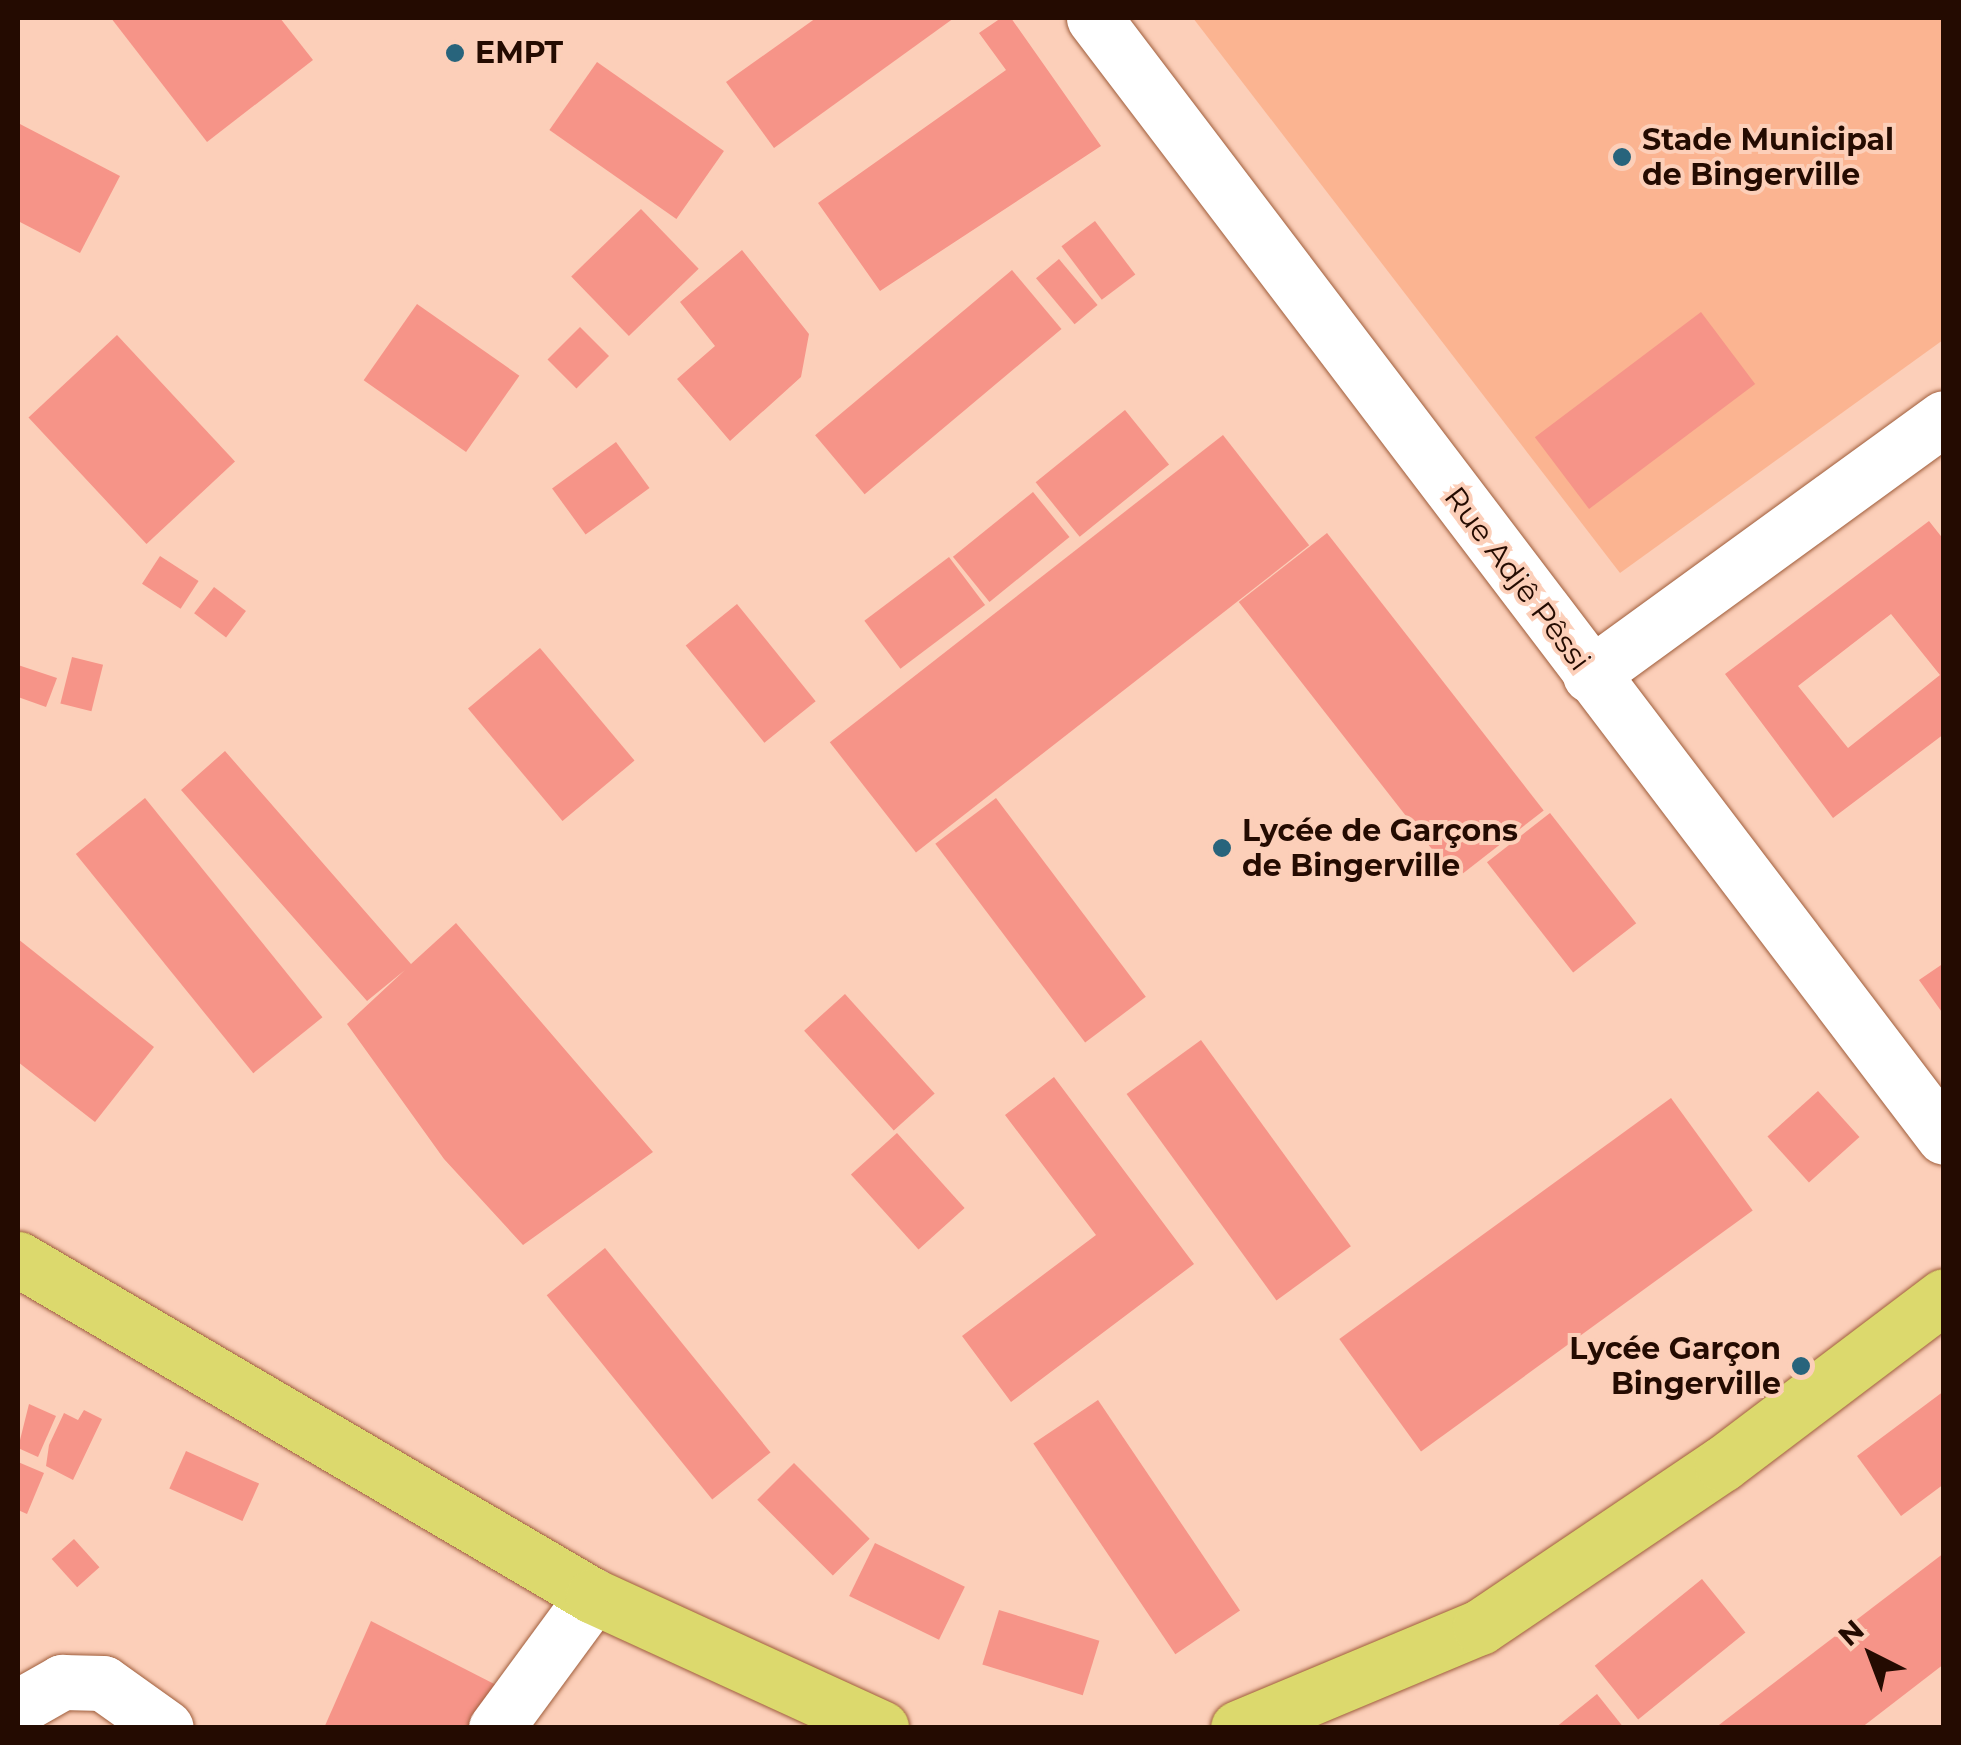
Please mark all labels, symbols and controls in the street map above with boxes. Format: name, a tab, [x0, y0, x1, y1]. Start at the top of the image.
place label: EMPT	[475, 35, 563, 71]
marker: EMPT	[444, 42, 466, 64]
place label: Stade Municipal de Bingerville	[1642, 122, 1894, 192]
marker: Stade Municipal de Bingerville	[1611, 146, 1633, 168]
street label: Rue Adjê Pêssi	[1436, 480, 1598, 678]
place label: Lycée de Garçons de Bingerville	[1242, 813, 1518, 884]
marker: Lycée de Garçons de Bingerville	[1211, 837, 1233, 859]
place label: Lycée Garçon Bingerville	[1569, 1331, 1781, 1402]
marker: Lycée Garçon Bingerville	[1790, 1355, 1812, 1377]
north arrow	[1821, 1605, 1921, 1705]
text: N	[1831, 1613, 1871, 1653]

